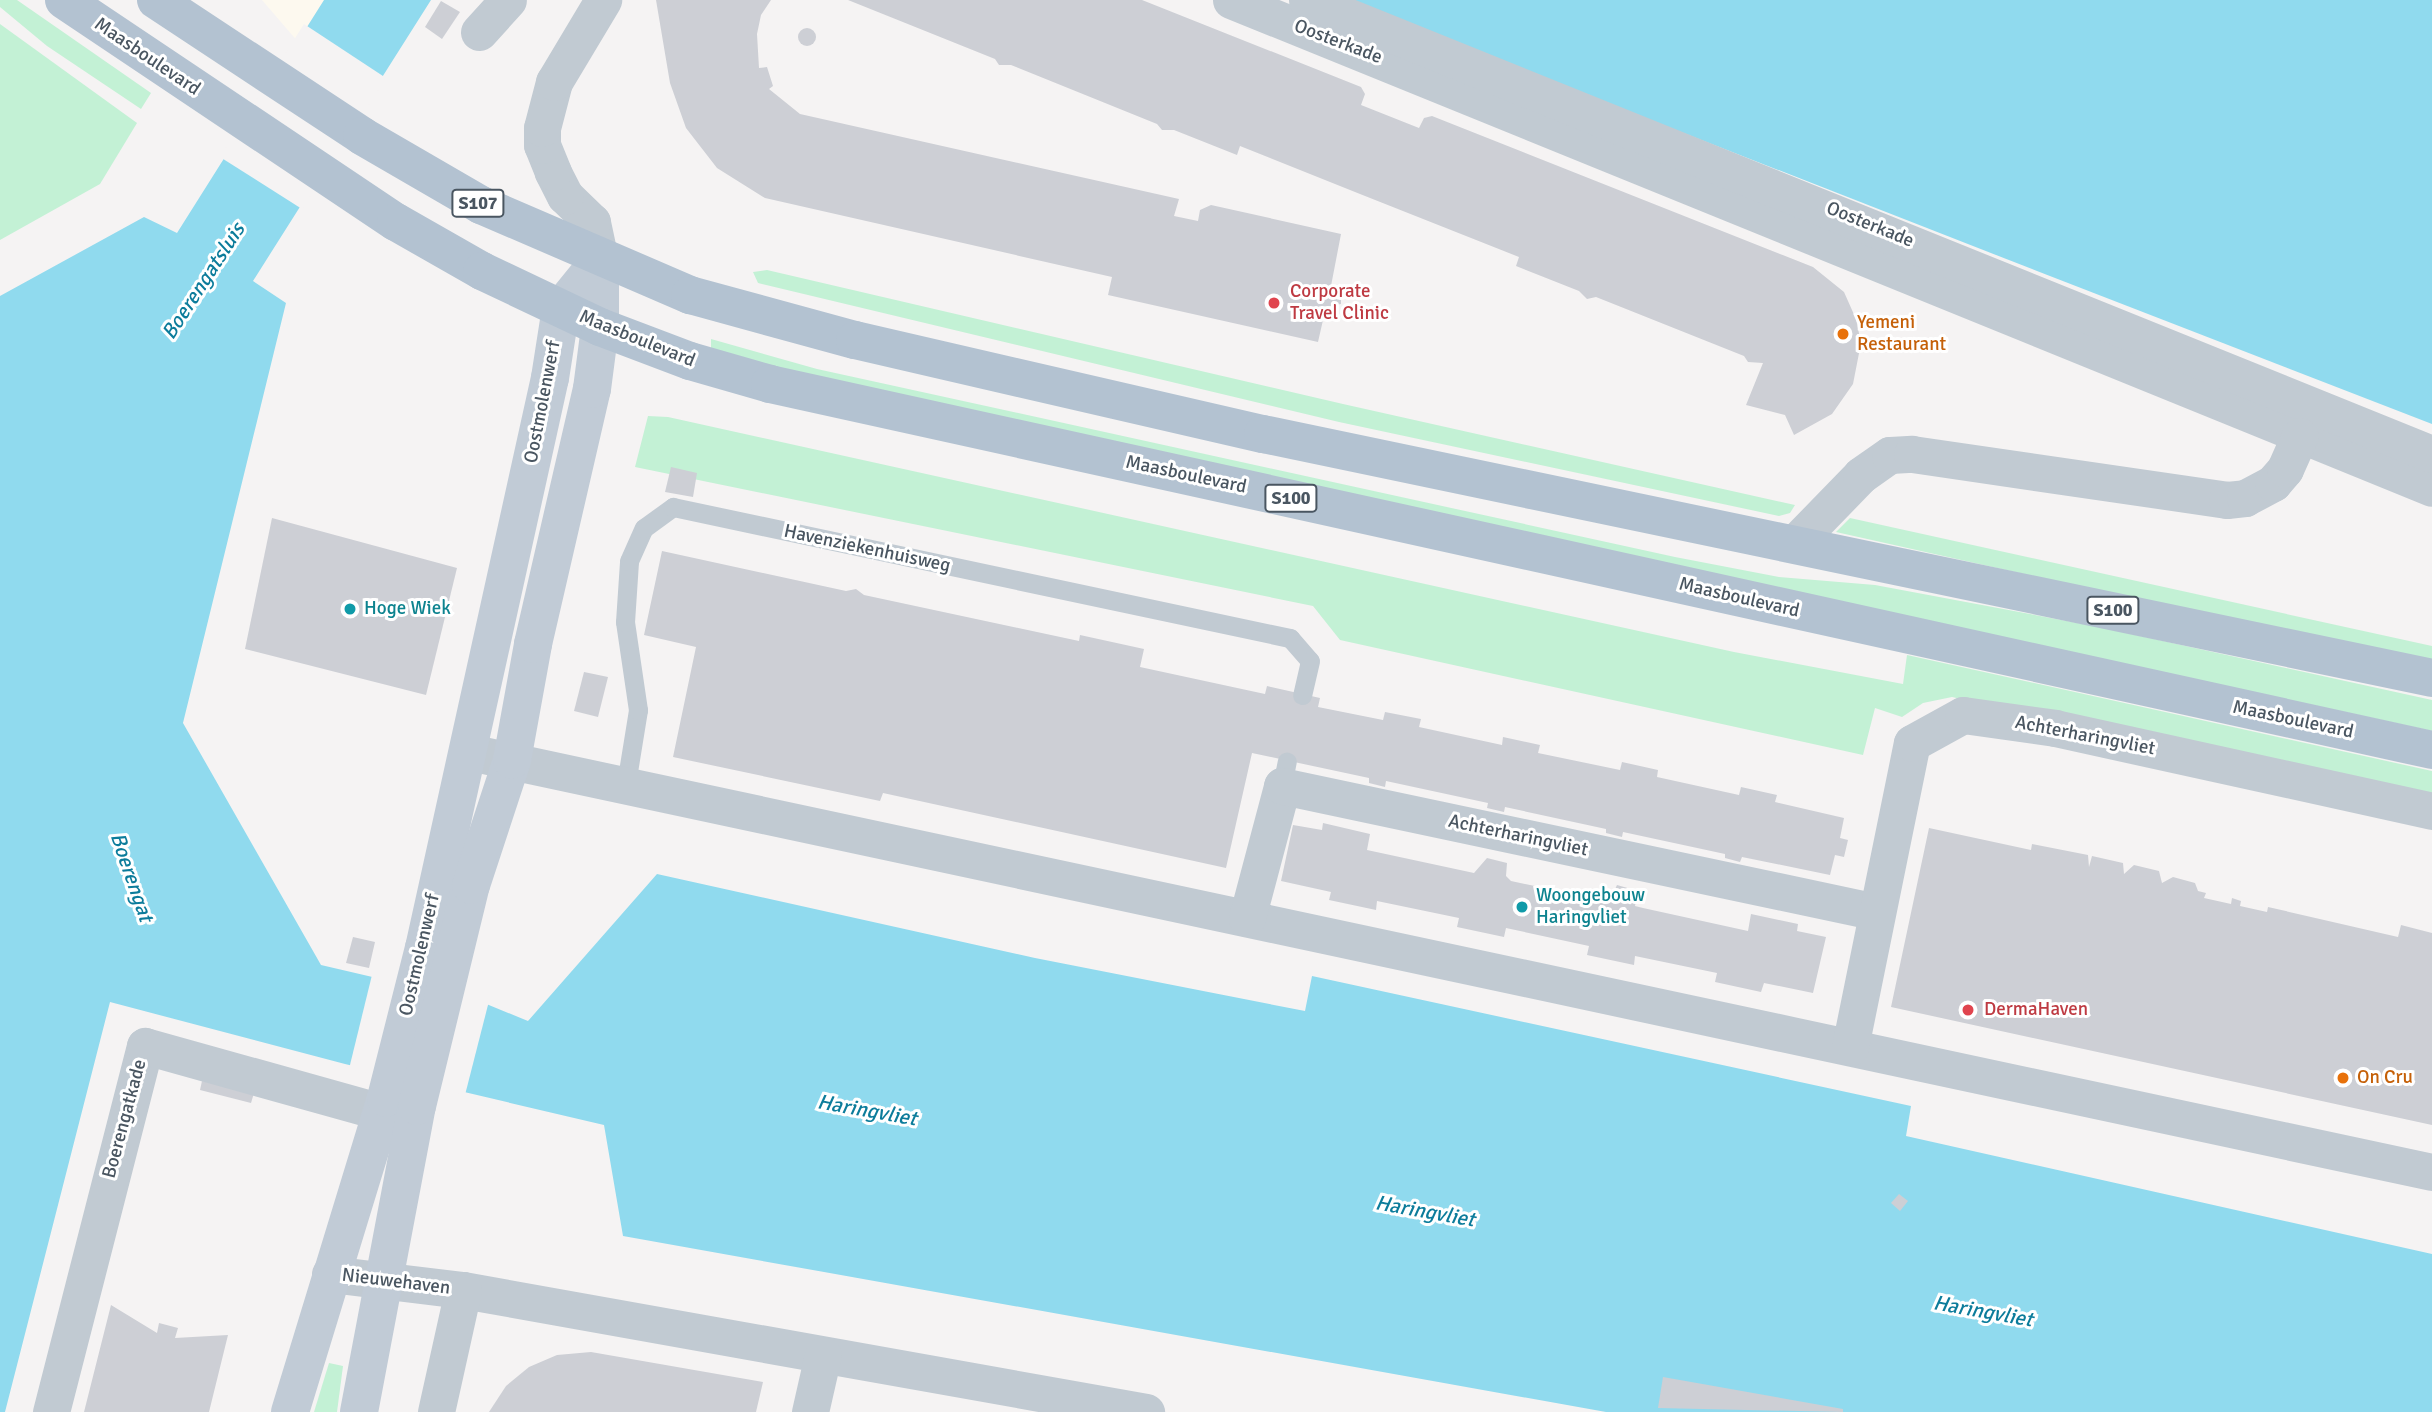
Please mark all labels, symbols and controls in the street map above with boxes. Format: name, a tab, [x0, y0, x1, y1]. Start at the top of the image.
street label: Maasboulevard	[90, 13, 204, 101]
street label: Oosterkade	[1291, 15, 1385, 69]
road number: S107	[450, 188, 506, 218]
street label: Oosterkade	[1823, 197, 1917, 253]
water label: Boerengatsluis	[156, 218, 250, 344]
place label: Corporate Travel Clinic	[1290, 281, 1389, 325]
marker: Corporate Travel Clinic	[1264, 293, 1284, 313]
street label: Maasboulevard	[576, 305, 698, 373]
place label: Yemeni Restaurant	[1857, 312, 1946, 356]
marker: Yemeni Restaurant	[1835, 326, 1851, 342]
street label: Oostmolenwerf	[520, 339, 566, 465]
street label: Maasboulevard	[1123, 451, 1249, 499]
road number: S100	[1263, 484, 1319, 512]
street label: Havenziekenhuisweg	[782, 520, 952, 578]
street label: Maasboulevard	[1676, 573, 1802, 623]
road number: S100	[2085, 596, 2141, 624]
place label: Hoge Wiek	[364, 598, 451, 620]
marker: Hoge Wiek	[342, 601, 358, 617]
street label: Maasboulevard	[2230, 696, 2356, 744]
street label: Achterharingvliet	[2013, 711, 2157, 761]
street label: Achterharingvliet	[1446, 810, 1590, 862]
water label: Boerengat	[105, 829, 159, 925]
place label: Woongebouw Haringvliet	[1536, 885, 1645, 929]
street label: Oostmolenwerf	[395, 892, 445, 1018]
marker: Woongebouw Haringvliet	[1514, 899, 1530, 915]
place label: DermaHaven	[1984, 999, 2088, 1021]
marker: DermaHaven	[1958, 1000, 1978, 1020]
street label: Boerengatkade	[98, 1057, 152, 1181]
place label: On Cru	[2357, 1067, 2413, 1089]
marker: On Cru	[2335, 1070, 2351, 1086]
water label: Haringvliet	[815, 1089, 919, 1131]
water label: Haringvliet	[1373, 1190, 1477, 1232]
street label: Nieuwehaven	[341, 1264, 451, 1300]
water label: Haringvliet	[1931, 1290, 2035, 1332]

